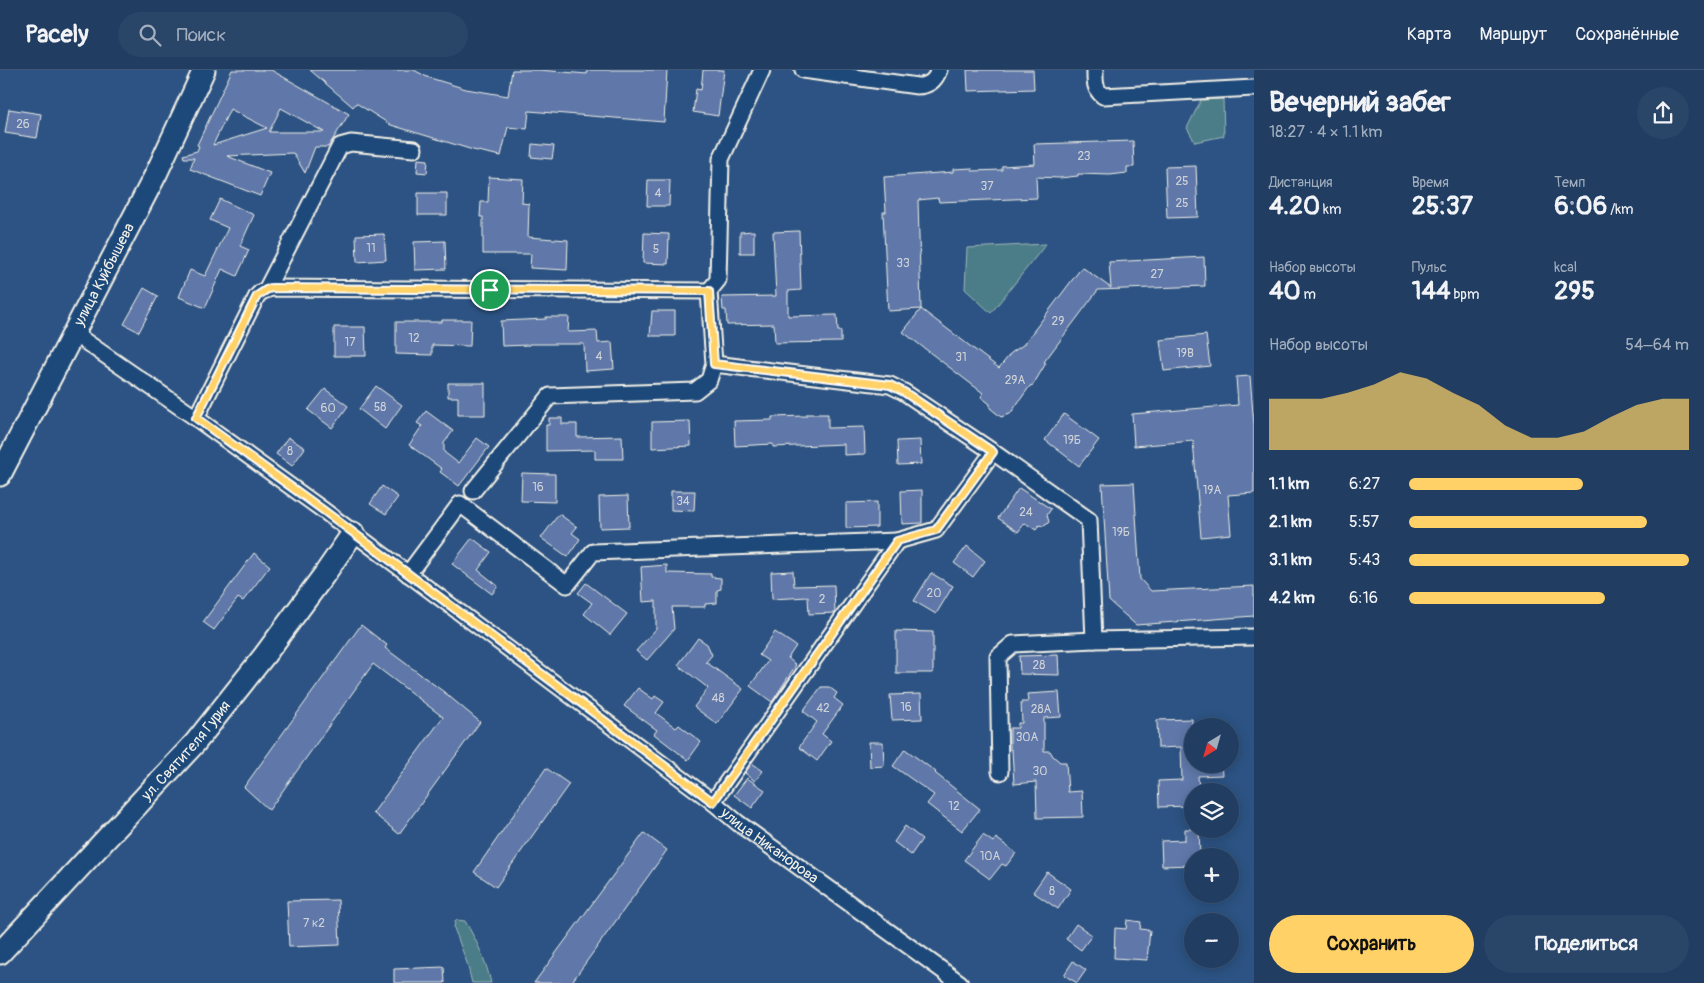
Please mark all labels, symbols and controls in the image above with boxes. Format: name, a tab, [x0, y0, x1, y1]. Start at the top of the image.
search box	[118, 12, 468, 57]
text: Pacely	[25, 20, 88, 49]
icon: search	[136, 21, 164, 49]
text: Поиск	[176, 23, 226, 47]
text: Карта	[1407, 23, 1451, 46]
text: Маршрут	[1479, 23, 1547, 46]
text: Сохранённые	[1575, 23, 1679, 46]
text: Вечерний забег	[1269, 85, 1451, 120]
button: share	[1637, 87, 1689, 139]
house number: 26	[16, 117, 30, 132]
text: 18:27 · 4 × 1.1 km	[1269, 122, 1383, 142]
house number: 23	[1077, 149, 1091, 164]
house number: 25	[1175, 174, 1189, 189]
text: Дистанция	[1269, 174, 1333, 191]
text: Время	[1412, 174, 1449, 191]
text: Темп	[1554, 174, 1585, 191]
house number: 37	[980, 179, 994, 194]
house number: 4	[655, 186, 662, 201]
text: 4.20	[1269, 191, 1320, 222]
text: 25:37	[1412, 191, 1473, 222]
text: 6:06	[1554, 191, 1607, 222]
house number: 25	[1175, 196, 1189, 211]
text: km	[1320, 201, 1341, 218]
text: /km	[1607, 201, 1634, 218]
street label: улица Куйбышева	[69, 220, 139, 330]
house number: 11	[366, 241, 376, 256]
house number: 5	[653, 242, 659, 257]
house number: 33	[896, 256, 910, 271]
text: Набор высоты	[1269, 259, 1356, 276]
text: Пульс	[1412, 259, 1447, 276]
text: kcal	[1554, 259, 1577, 276]
house number: 27	[1150, 267, 1164, 282]
pin	[469, 269, 511, 311]
icon: arrive	[476, 276, 504, 304]
text: 40	[1269, 276, 1301, 307]
text: 144	[1412, 276, 1450, 307]
text: 295	[1554, 276, 1595, 307]
text: m	[1301, 286, 1316, 303]
text: bpm	[1450, 286, 1479, 303]
house number: 29	[1052, 314, 1064, 329]
house number: 12	[408, 331, 420, 346]
house number: 17	[344, 335, 356, 350]
text: Набор высоты	[1269, 335, 1368, 355]
text: 54–64 m	[1625, 335, 1689, 355]
house number: 19В	[1176, 346, 1194, 361]
house number: 4	[596, 349, 603, 364]
house number: 31	[955, 350, 967, 365]
house number: 29А	[1005, 373, 1026, 388]
house number: 58	[374, 400, 386, 415]
house number: 60	[320, 401, 336, 416]
house number: 19Б	[1063, 433, 1081, 448]
house number: 8	[287, 444, 293, 459]
text: 1.1 km	[1269, 474, 1309, 494]
text: 6:27	[1349, 474, 1380, 494]
house number: 16	[532, 480, 544, 495]
house number: 19А	[1203, 483, 1222, 498]
house number: 34	[676, 494, 690, 509]
house number: 24	[1019, 505, 1033, 520]
text: 2.1 km	[1269, 512, 1312, 532]
text: 5:57	[1349, 512, 1379, 532]
house number: 19Б	[1112, 525, 1130, 540]
text: 3.1 km	[1269, 550, 1312, 570]
text: 5:43	[1349, 550, 1380, 570]
house number: 20	[927, 586, 941, 601]
text: 4.2 km	[1269, 588, 1315, 608]
text: 6:16	[1349, 588, 1378, 608]
house number: 2	[819, 592, 826, 607]
house number: 28	[1033, 658, 1045, 673]
house number: 48	[711, 691, 725, 706]
street label: ул. Святителя Гурия	[136, 697, 235, 805]
house number: 16	[900, 700, 912, 715]
house number: 42	[816, 701, 830, 716]
house number: 28А	[1031, 702, 1051, 717]
north arrow	[1184, 718, 1239, 772]
map controls	[1184, 718, 1239, 968]
house number: 30А	[1016, 730, 1039, 745]
house number: 30	[1033, 764, 1047, 779]
button: layers	[1184, 783, 1239, 838]
house number: 12	[948, 799, 960, 814]
street label: улица Никанорова	[716, 803, 822, 888]
button: +	[1184, 848, 1239, 903]
house number: 10А	[980, 849, 1001, 864]
house number: 8	[1049, 884, 1055, 899]
button: −	[1184, 913, 1239, 968]
button: Сохранить	[1269, 915, 1474, 973]
button: Поделиться	[1484, 915, 1689, 973]
house number: 7 к2	[303, 916, 325, 931]

